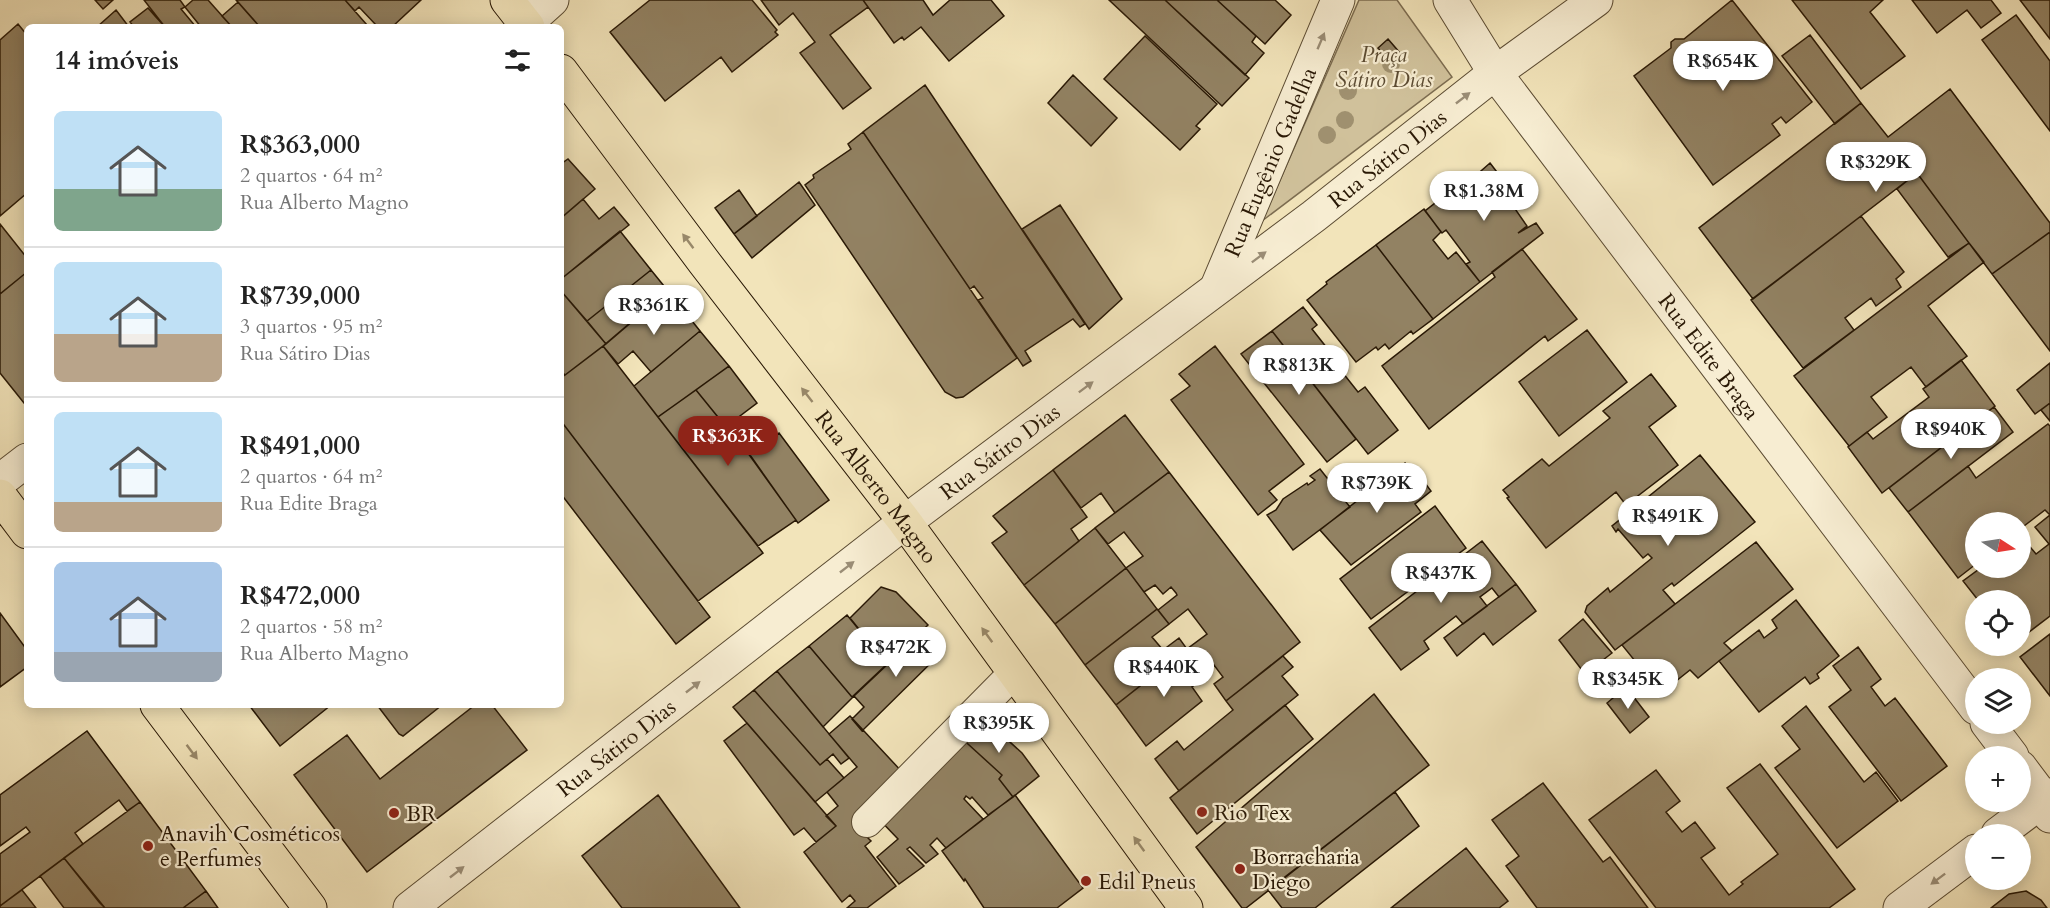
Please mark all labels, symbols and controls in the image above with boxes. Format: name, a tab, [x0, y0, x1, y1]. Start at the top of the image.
one-way arrow	[1316, 33, 1325, 50]
park label: Praça Sátiro Dias	[1335, 40, 1433, 95]
pin: R$654K	[1674, 41, 1772, 92]
text: 14 imóveis	[54, 43, 179, 78]
icon: filters	[501, 44, 534, 77]
text: R$654K	[1687, 47, 1759, 74]
street label: Rua Eugênio Gadelha	[1217, 62, 1324, 261]
one-way arrow	[1455, 93, 1470, 105]
street label: Rua Sátiro Dias	[1322, 103, 1453, 215]
text: R$363,000	[240, 127, 360, 162]
icon: home	[102, 135, 174, 207]
pin: R$329K	[1827, 142, 1925, 193]
text: R$329K	[1840, 148, 1912, 175]
text: 2 quartos · 64 m²	[240, 162, 382, 189]
pin: R$1.38M	[1429, 171, 1539, 222]
text: R$1.38M	[1444, 177, 1524, 204]
text: Rua Alberto Magno	[240, 189, 409, 216]
one-way arrow	[683, 233, 695, 248]
one-way arrow	[1251, 251, 1267, 263]
text: R$739,000	[240, 278, 360, 313]
pin: R$361K	[605, 285, 703, 336]
icon: home	[102, 286, 174, 358]
street label: Rua Edite Braga	[1651, 287, 1767, 427]
text: R$361K	[618, 291, 690, 318]
text: 3 quartos · 95 m²	[240, 313, 382, 340]
text: Rua Sátiro Dias	[240, 340, 370, 367]
pin: R$813K	[1250, 345, 1348, 396]
text: R$813K	[1263, 351, 1335, 378]
one-way arrow	[1079, 381, 1094, 393]
one-way arrow	[802, 388, 814, 403]
street label: Rua Sátiro Dias	[934, 397, 1066, 507]
street label: Rua Alberto Magno	[808, 404, 944, 570]
pin: R$940K	[1902, 409, 2000, 460]
text: R$940K	[1915, 415, 1987, 442]
pin: R$363K	[679, 416, 777, 467]
text: R$363K	[692, 422, 764, 449]
text: R$491,000	[240, 428, 360, 463]
icon: home	[102, 436, 174, 508]
text: 2 quartos · 64 m²	[240, 463, 382, 490]
pin: R$739K	[1328, 463, 1426, 514]
text: R$739K	[1341, 469, 1413, 496]
text: Rua Edite Braga	[240, 490, 378, 517]
pin: R$491K	[1619, 496, 1717, 547]
text: R$491K	[1632, 502, 1704, 529]
north arrow	[1965, 512, 2031, 578]
map controls	[1965, 512, 2031, 890]
pin: R$437K	[1392, 553, 1490, 604]
text: R$437K	[1405, 559, 1477, 586]
one-way arrow	[839, 561, 855, 574]
text: R$472,000	[240, 578, 360, 613]
icon: home	[102, 586, 174, 658]
button: locate	[1965, 590, 2031, 656]
text: 2 quartos · 58 m²	[240, 613, 382, 640]
pin: R$472K	[847, 627, 945, 678]
one-way arrow	[981, 628, 993, 644]
text: R$472K	[860, 633, 932, 660]
text: Rua Alberto Magno	[240, 640, 409, 667]
pin: R$440K	[1115, 647, 1213, 698]
text: R$440K	[1128, 653, 1200, 680]
pin: R$345K	[1579, 659, 1677, 710]
text: R$345K	[1592, 665, 1664, 692]
button: layers	[1965, 668, 2031, 734]
one-way arrow	[685, 681, 701, 694]
street label: Rua Sátiro Dias	[551, 692, 682, 804]
pin: R$395K	[950, 703, 1048, 754]
text: R$395K	[963, 709, 1035, 736]
one-way arrow	[186, 743, 198, 759]
button: +	[1965, 746, 2031, 812]
place label: Rio Tex	[1214, 798, 1290, 828]
place label: BR	[406, 799, 437, 829]
marker: Rio Tex	[1195, 805, 1209, 819]
marker: BR	[387, 806, 401, 820]
place label: Anavih Cosméticos e Perfumes	[160, 819, 340, 874]
button: −	[1965, 824, 2031, 890]
one-way arrow	[1133, 836, 1145, 852]
marker: Anavih Cosméticos e Perfumes	[141, 839, 155, 853]
place label: Borracharia Diego	[1252, 842, 1360, 897]
marker: Borracharia Diego	[1233, 862, 1247, 876]
one-way arrow	[448, 866, 464, 878]
place label: Edil Pneus	[1098, 867, 1196, 897]
one-way arrow	[1930, 873, 1945, 885]
marker: Edil Pneus	[1079, 874, 1093, 888]

